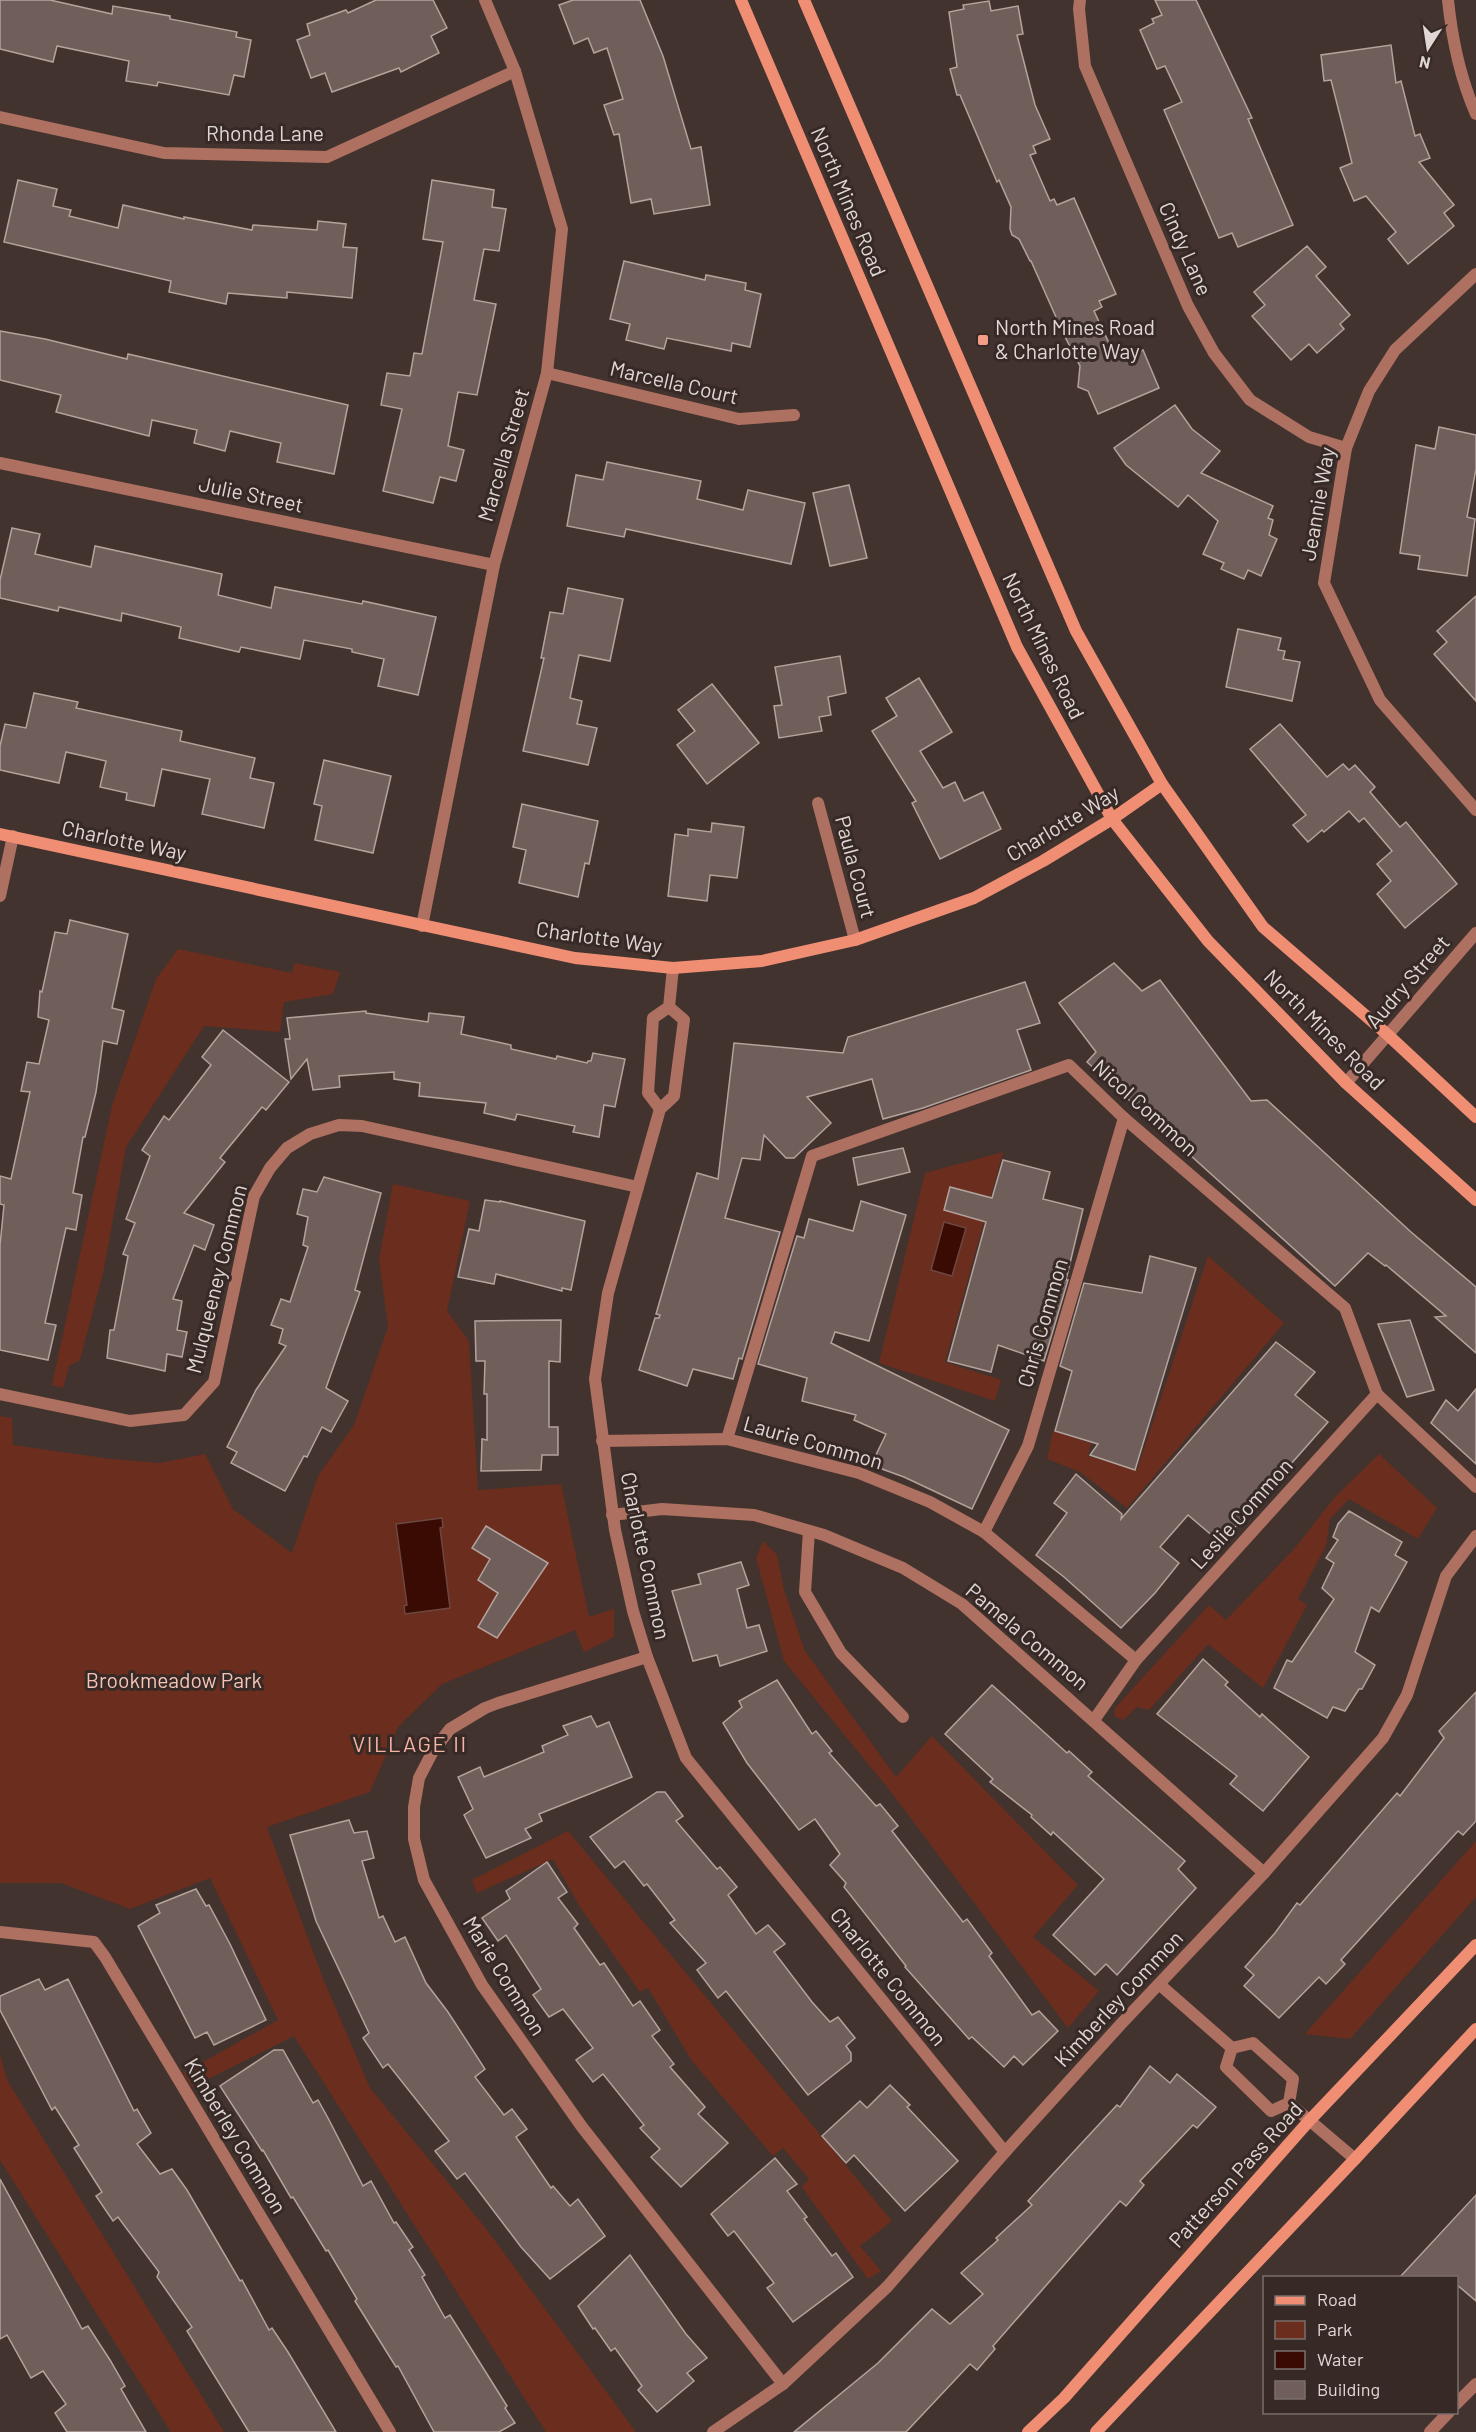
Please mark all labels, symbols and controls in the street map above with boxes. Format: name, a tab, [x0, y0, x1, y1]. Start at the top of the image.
north arrow	[1398, 18, 1458, 78]
text: N	[1418, 53, 1432, 74]
street label: Rhonda Lane	[206, 120, 324, 145]
street label: North Mines Road	[807, 123, 892, 280]
street label: Cindy Lane	[1155, 198, 1218, 299]
place label: North Mines Road & Charlotte Way	[995, 314, 1155, 363]
marker: North Mines Road & Charlotte Way	[976, 333, 990, 347]
street label: Marcella Court	[608, 355, 741, 408]
street label: Marcella Street	[472, 385, 533, 524]
street label: Jeannie Way	[1294, 445, 1339, 563]
street label: Julie Street	[197, 470, 306, 517]
street label: North Mines Road	[998, 568, 1091, 723]
street label: Charlotte Way	[1001, 779, 1123, 866]
street label: Paula Court	[831, 813, 882, 921]
street label: Charlotte Way	[60, 814, 189, 865]
street label: Charlotte Way	[535, 915, 664, 958]
street label: Audry Street	[1360, 929, 1454, 1033]
street label: North Mines Road	[1260, 964, 1390, 1094]
street label: Nicol Common	[1088, 1053, 1204, 1160]
street label: Mulqueeney Common	[180, 1182, 251, 1376]
street label: Chris Common	[1011, 1255, 1072, 1390]
street label: Laurie Common	[741, 1410, 886, 1473]
street label: Leslie Common	[1185, 1453, 1297, 1573]
street label: Charlotte Common	[617, 1470, 676, 1642]
street label: Pamela Common	[961, 1577, 1095, 1695]
park label: Brookmeadow Park	[86, 1667, 262, 1692]
district label: VILLAGE II	[352, 1730, 468, 1756]
street label: Charlotte Common	[826, 1902, 953, 2050]
street label: Marie Common	[459, 1911, 552, 2039]
street label: Kimberley Common	[1048, 1925, 1187, 2071]
street label: Kimberley Common	[180, 2053, 293, 2217]
street label: Patterson Pass Road	[1163, 2096, 1307, 2252]
legend	[1263, 2276, 1458, 2414]
text: Road	[1317, 2288, 1357, 2310]
text: Park	[1317, 2318, 1352, 2340]
text: Water	[1317, 2348, 1364, 2370]
text: Building	[1317, 2378, 1380, 2400]

